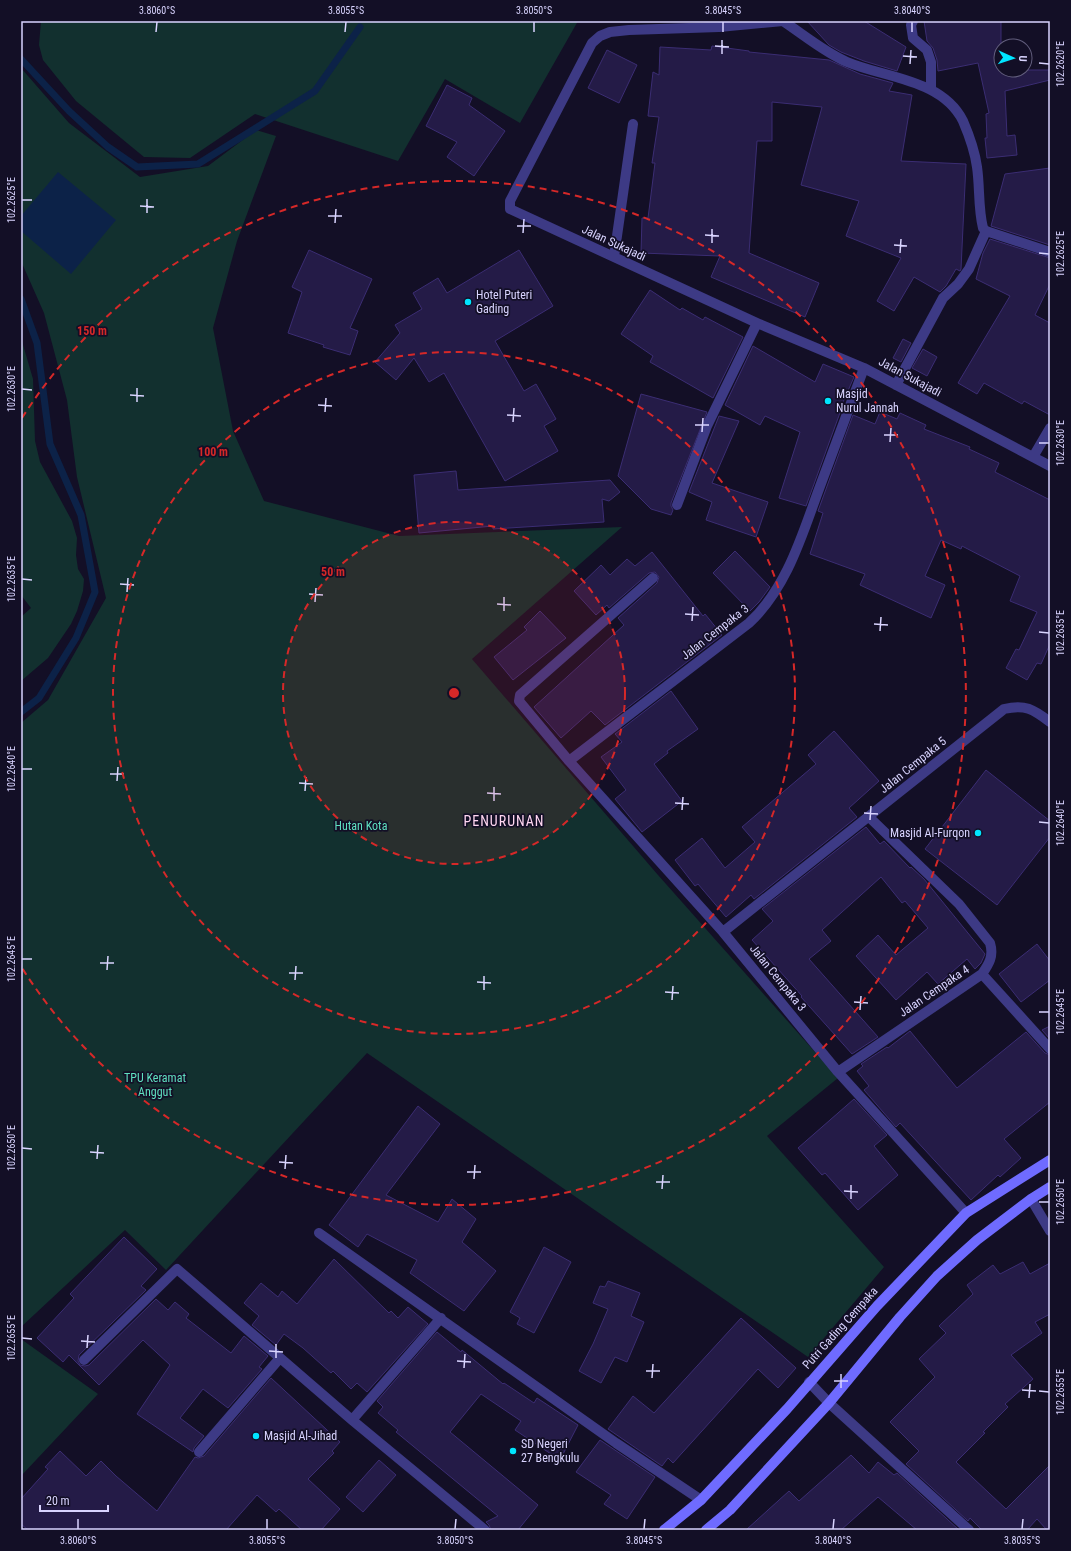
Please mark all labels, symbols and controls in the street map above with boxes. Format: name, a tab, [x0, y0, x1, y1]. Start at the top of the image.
text: 3.8060°S	[139, 5, 175, 16]
text: 3.8055°S	[328, 5, 364, 16]
text: 3.8050°S	[516, 5, 552, 16]
text: 3.8045°S	[705, 5, 741, 16]
text: 3.8040°S	[894, 5, 930, 16]
north arrow	[993, 38, 1033, 78]
text: 102.2620°E	[1055, 41, 1066, 87]
text: U	[1016, 55, 1029, 62]
text: 102.2625°E	[6, 177, 17, 223]
street label: Jalan Sukajadi	[580, 222, 648, 264]
text: 102.2625°E	[1055, 231, 1066, 277]
place label: Hotel Puteri Gading	[476, 288, 532, 316]
marker: Hotel Puteri Gading	[463, 297, 473, 307]
text: 150 m	[77, 324, 107, 338]
street label: Jalan Sukajadi	[876, 355, 944, 399]
text: 102.2630°E	[6, 366, 17, 412]
place label: Masjid Nurul Jannah	[836, 387, 899, 415]
marker: Masjid Nurul Jannah	[823, 396, 833, 406]
text: 102.2630°E	[1055, 420, 1066, 466]
text: 100 m	[198, 445, 228, 459]
text: 102.2635°E	[6, 556, 17, 602]
text: 50 m	[321, 565, 345, 579]
street label: Jalan Cempaka 3	[679, 601, 752, 663]
text: 102.2635°E	[1055, 610, 1066, 656]
centre of rings	[447, 686, 461, 700]
street label: Jalan Cempaka 5	[877, 734, 949, 796]
text: 102.2640°E	[6, 746, 17, 792]
text: 102.2640°E	[1055, 800, 1066, 846]
district label: PENURUNAN	[463, 813, 545, 829]
park label: Hutan Kota	[335, 819, 388, 833]
place label: Masjid Al-Furqon	[890, 826, 970, 840]
marker: Masjid Al-Furqon	[973, 828, 983, 838]
text: 102.2645°E	[6, 936, 17, 982]
street label: Jalan Cempaka 3	[747, 942, 809, 1014]
street label: Jalan Cempaka 4	[896, 962, 972, 1020]
text: 102.2645°E	[1055, 989, 1066, 1035]
park label: TPU Keramat Anggut	[124, 1071, 186, 1099]
text: 102.2650°E	[6, 1125, 17, 1171]
text: 102.2650°E	[1055, 1179, 1066, 1225]
street label: Putri Gading Cempaka	[800, 1284, 881, 1372]
text: 102.2655°E	[6, 1315, 17, 1361]
text: 102.2655°E	[1055, 1369, 1066, 1415]
place label: Masjid Al-Jihad	[264, 1429, 337, 1443]
marker: Masjid Al-Jihad	[251, 1431, 261, 1441]
place label: SD Negeri 27 Bengkulu	[521, 1437, 579, 1465]
marker: SD Negeri 27 Bengkulu	[508, 1446, 518, 1456]
scale bar	[40, 1487, 108, 1513]
text: 20 m	[46, 1494, 70, 1508]
text: 3.8060°S	[60, 1535, 96, 1546]
text: 3.8055°S	[249, 1535, 285, 1546]
text: 3.8050°S	[437, 1535, 473, 1546]
text: 3.8045°S	[626, 1535, 662, 1546]
text: 3.8040°S	[815, 1535, 851, 1546]
text: 3.8035°S	[1004, 1535, 1040, 1546]

